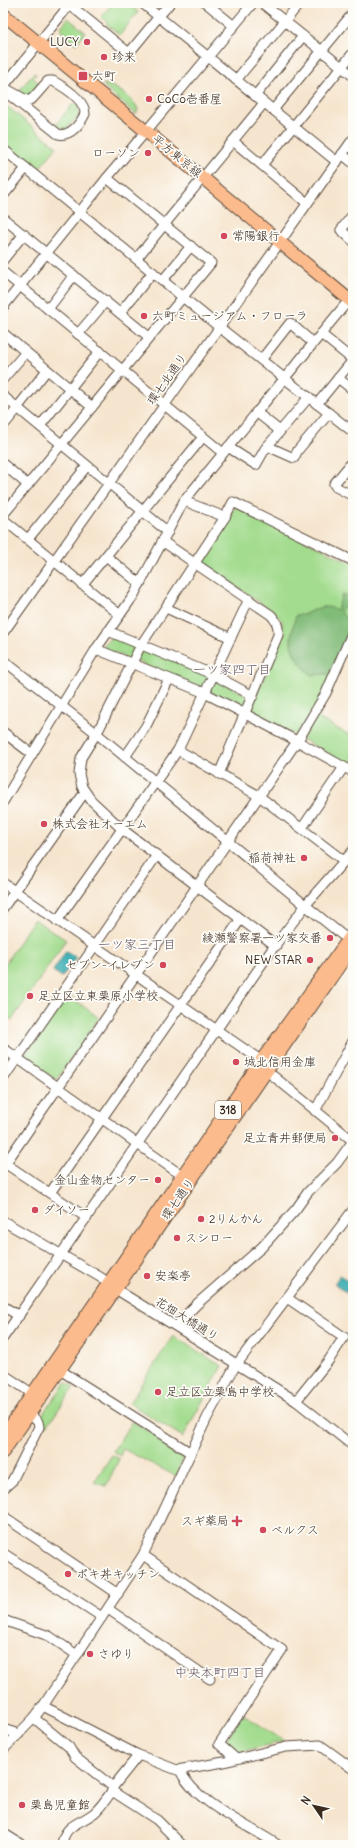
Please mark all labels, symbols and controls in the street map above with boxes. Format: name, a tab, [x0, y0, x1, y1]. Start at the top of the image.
place label: LUCY	[50, 34, 79, 49]
marker: LUCY	[82, 37, 92, 47]
place label: 珍来	[112, 49, 136, 64]
marker: 珍来	[99, 52, 109, 62]
place label: 六町	[92, 68, 116, 83]
marker: 六町	[77, 70, 89, 82]
place label: CoCo壱番屋	[157, 91, 222, 106]
marker: CoCo壱番屋	[144, 94, 154, 104]
street label: 平方東京線	[149, 131, 205, 180]
place label: ローソン	[92, 145, 140, 160]
marker: ローソン	[143, 148, 153, 158]
place label: 常陽銀行	[232, 228, 280, 243]
marker: 常陽銀行	[219, 231, 229, 241]
place label: 六町ミュージアム・フローラ	[152, 308, 308, 323]
marker: 六町ミュージアム・フローラ	[139, 311, 149, 321]
street label: 環七北通り	[143, 350, 190, 408]
district label: 一ツ家四丁目	[193, 661, 271, 678]
place label: 株式会社オーエム	[52, 816, 148, 831]
marker: 株式会社オーエム	[39, 819, 49, 829]
place label: 稲荷神社	[248, 850, 296, 865]
marker: 稲荷神社	[299, 853, 309, 863]
place label: 綾瀬警察署一ツ家交番	[202, 930, 322, 945]
marker: 綾瀬警察署一ツ家交番	[325, 933, 335, 943]
district label: 一ツ家三丁目	[98, 936, 176, 953]
place label: NEW STAR	[245, 952, 302, 967]
marker: NEW STAR	[305, 955, 315, 965]
place label: セブン-イレブン	[66, 957, 155, 972]
marker: セブン-イレブン	[158, 960, 168, 970]
place label: 足立区立東栗原小学校	[38, 988, 158, 1003]
marker: 足立区立東栗原小学校	[25, 991, 35, 1001]
place label: 城北信用金庫	[244, 1054, 316, 1069]
marker: 城北信用金庫	[231, 1057, 241, 1067]
road number: 318	[215, 1101, 241, 1119]
place label: 足立青井郵便局	[243, 1130, 327, 1145]
marker: 足立青井郵便局	[330, 1133, 340, 1143]
place label: 金山金物センター	[54, 1172, 150, 1187]
marker: 金山金物センター	[153, 1175, 163, 1185]
street label: 環七通り	[158, 1175, 198, 1223]
place label: ダイソー	[43, 1202, 90, 1217]
marker: ダイソー	[30, 1205, 40, 1215]
place label: 2りんかん	[209, 1211, 263, 1226]
marker: 2りんかん	[196, 1214, 206, 1224]
place label: スシロー	[185, 1230, 233, 1245]
marker: スシロー	[172, 1233, 182, 1243]
place label: 安楽亭	[155, 1268, 191, 1283]
marker: 安楽亭	[142, 1271, 152, 1281]
street label: 花畑大橋通り	[153, 1293, 222, 1344]
place label: 足立区立栗島中学校	[166, 1384, 274, 1399]
marker: 足立区立栗島中学校	[153, 1387, 163, 1397]
place label: スギ薬局	[181, 1513, 229, 1528]
marker: スギ薬局	[232, 1516, 242, 1526]
place label: ベルクス	[271, 1522, 319, 1537]
marker: ベルクス	[258, 1525, 268, 1535]
place label: ポキ丼キッチン	[76, 1566, 160, 1581]
marker: ポキ丼キッチン	[63, 1569, 73, 1579]
place label: さゆり	[98, 1646, 134, 1661]
marker: さゆり	[85, 1649, 95, 1659]
district label: 中央本町四丁目	[174, 1664, 266, 1681]
north arrow	[294, 1786, 334, 1826]
text: N	[298, 1793, 314, 1807]
place label: 栗島児童館	[30, 1797, 90, 1812]
marker: 栗島児童館	[17, 1800, 27, 1810]

